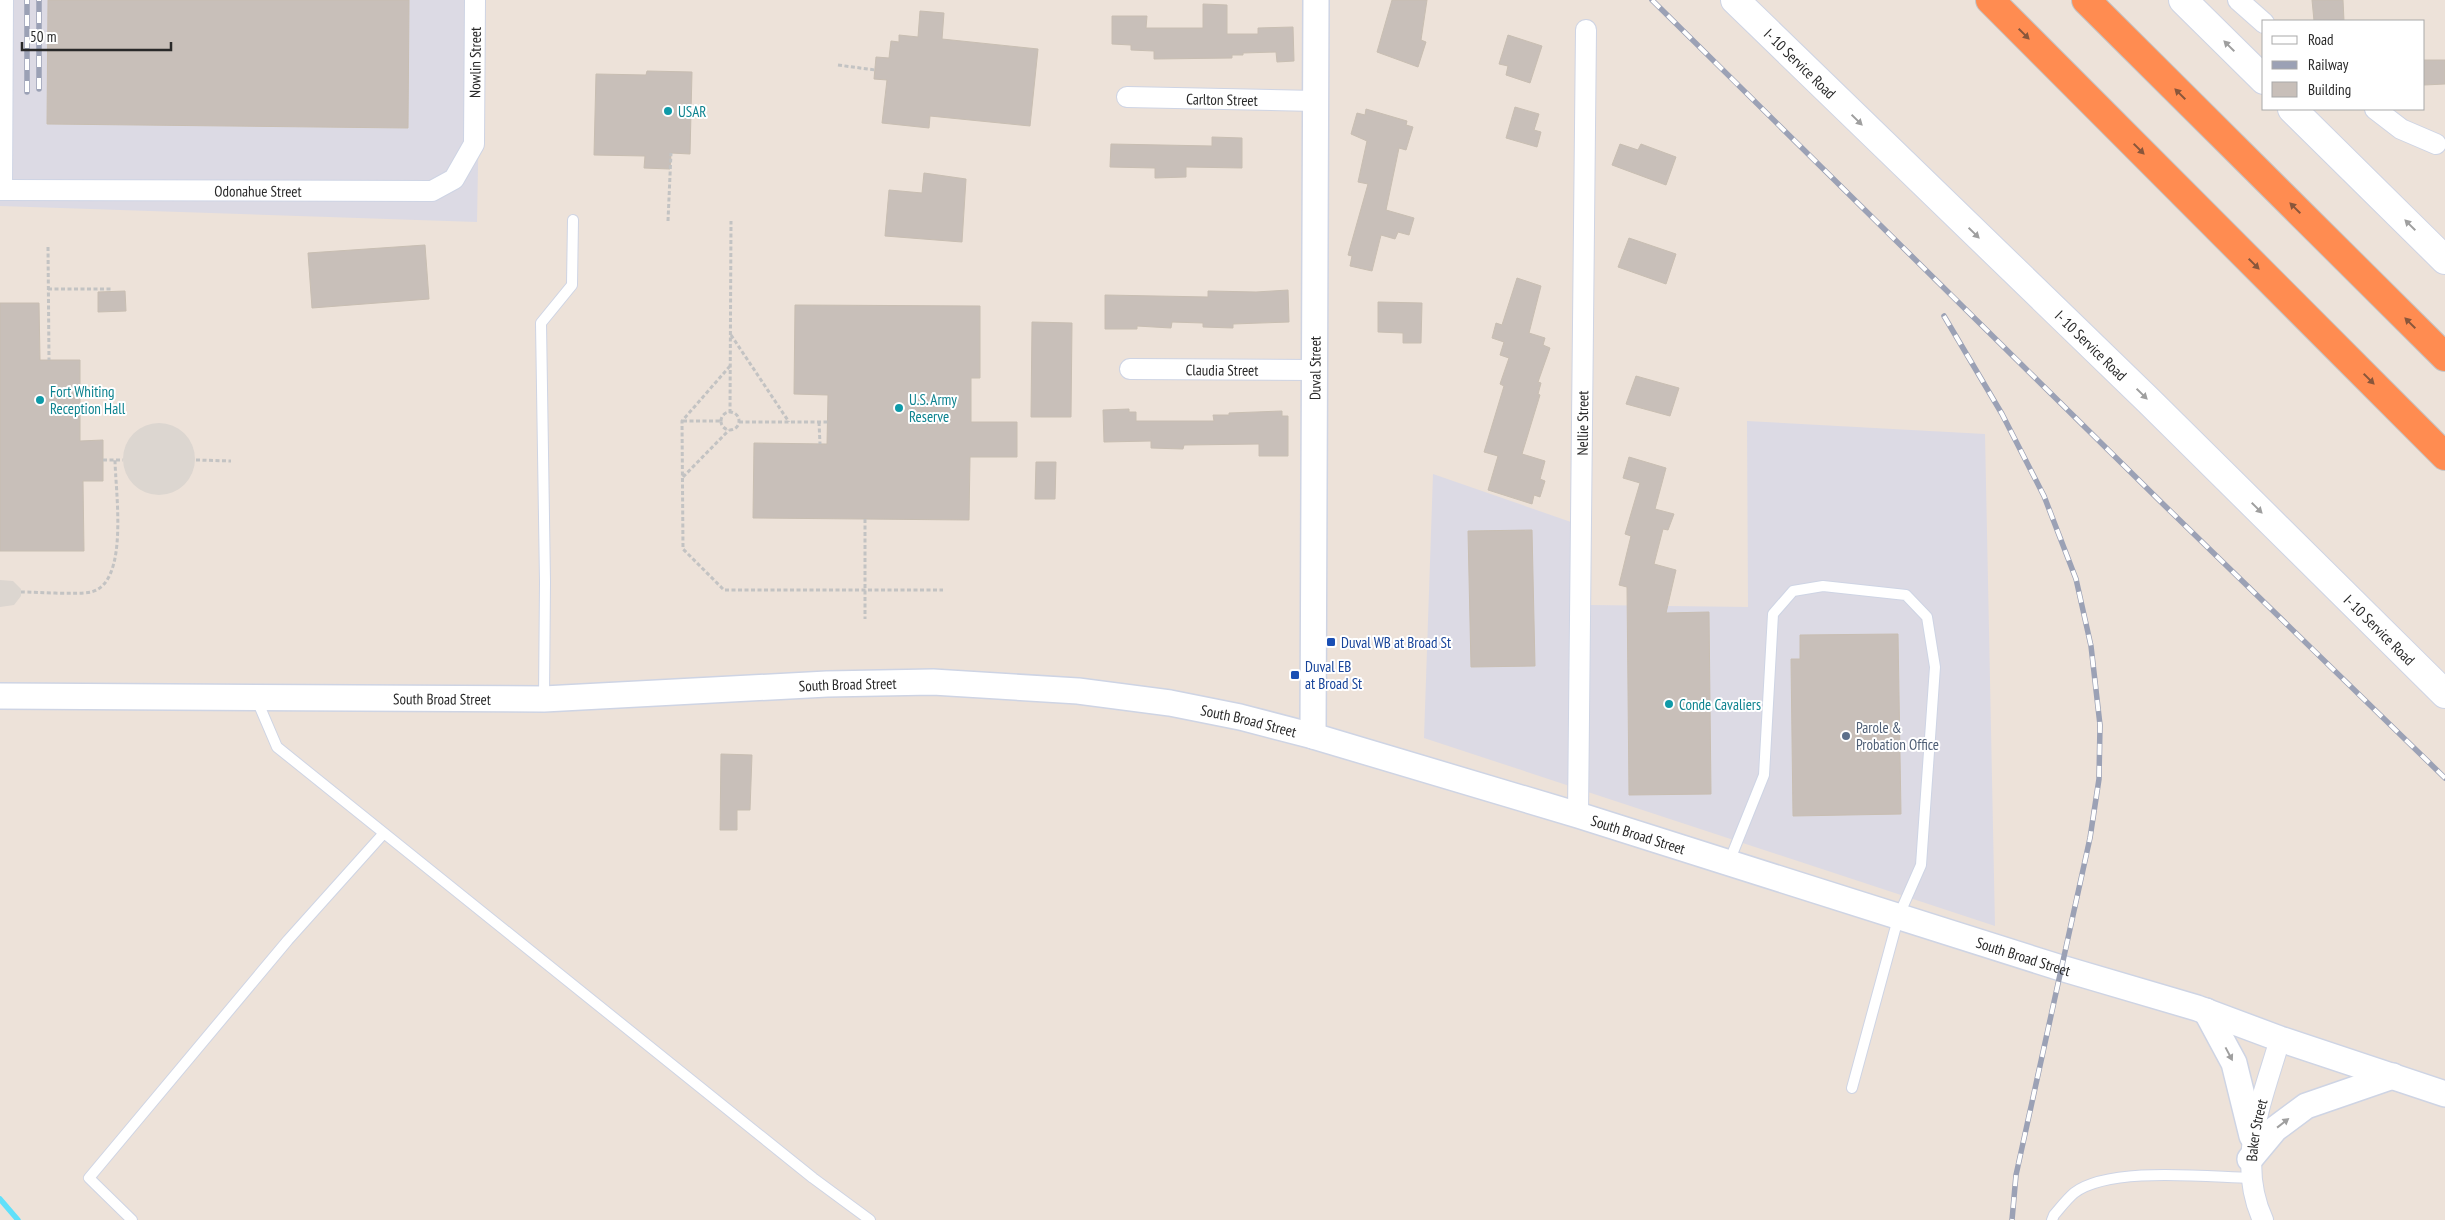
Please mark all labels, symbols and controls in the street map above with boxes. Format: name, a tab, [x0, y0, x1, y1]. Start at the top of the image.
scale bar	[22, 20, 171, 52]
legend	[2262, 20, 2425, 110]
street label: I- 10 Service Road	[1760, 24, 1840, 102]
text: 50 m	[30, 27, 56, 46]
street label: Nowlin Street	[465, 27, 484, 98]
one-way arrow	[2018, 28, 2030, 40]
text: Road	[2308, 30, 2334, 49]
one-way arrow	[2223, 40, 2235, 52]
text: Railway	[2308, 55, 2349, 74]
text: Building	[2308, 80, 2351, 99]
one-way arrow	[2174, 88, 2186, 100]
street label: Carlton Street	[1186, 89, 1258, 109]
place label: USAR	[678, 102, 707, 121]
marker: USAR	[662, 105, 674, 117]
one-way arrow	[1851, 114, 1863, 126]
one-way arrow	[2133, 143, 2145, 155]
street label: Odonahue Street	[214, 181, 302, 200]
one-way arrow	[2290, 202, 2302, 214]
one-way arrow	[2405, 220, 2417, 232]
one-way arrow	[1968, 227, 1980, 239]
one-way arrow	[2248, 258, 2260, 270]
street label: I- 10 Service Road	[2051, 306, 2131, 384]
one-way arrow	[2405, 317, 2417, 329]
street label: Duval Street	[1305, 336, 1324, 400]
street label: Claudia Street	[1185, 360, 1259, 379]
one-way arrow	[2363, 373, 2375, 385]
place label: Fort Whiting Reception Hall	[50, 382, 126, 418]
one-way arrow	[2135, 388, 2147, 400]
place label: U.S. Army Reserve	[909, 390, 957, 426]
street label: Nellie Street	[1572, 390, 1592, 456]
marker: Fort Whiting Reception Hall	[34, 394, 46, 406]
marker: U.S. Army Reserve	[893, 402, 905, 414]
one-way arrow	[2251, 502, 2263, 514]
street label: I- 10 Service Road	[2340, 590, 2419, 669]
place label: Duval WB at Broad St	[1341, 633, 1451, 652]
marker: Duval WB at Broad St	[1325, 636, 1337, 648]
place label: Duval EB at Broad St	[1305, 657, 1362, 693]
marker: Duval EB at Broad St	[1289, 669, 1301, 681]
street label: South Broad Street	[798, 673, 897, 695]
street label: South Broad Street	[393, 689, 491, 708]
place label: Conde Cavaliers	[1679, 695, 1761, 714]
marker: Conde Cavaliers	[1663, 698, 1675, 710]
street label: South Broad Street	[1199, 700, 1299, 741]
place label: Parole & Probation Office	[1856, 718, 1939, 754]
marker: Parole & Probation Office	[1840, 730, 1852, 742]
street label: South Broad Street	[1589, 810, 1688, 858]
street label: South Broad Street	[1974, 932, 2073, 980]
one-way arrow	[2225, 1047, 2233, 1061]
street label: Baker Street	[2242, 1097, 2271, 1162]
one-way arrow	[2276, 1118, 2289, 1129]

